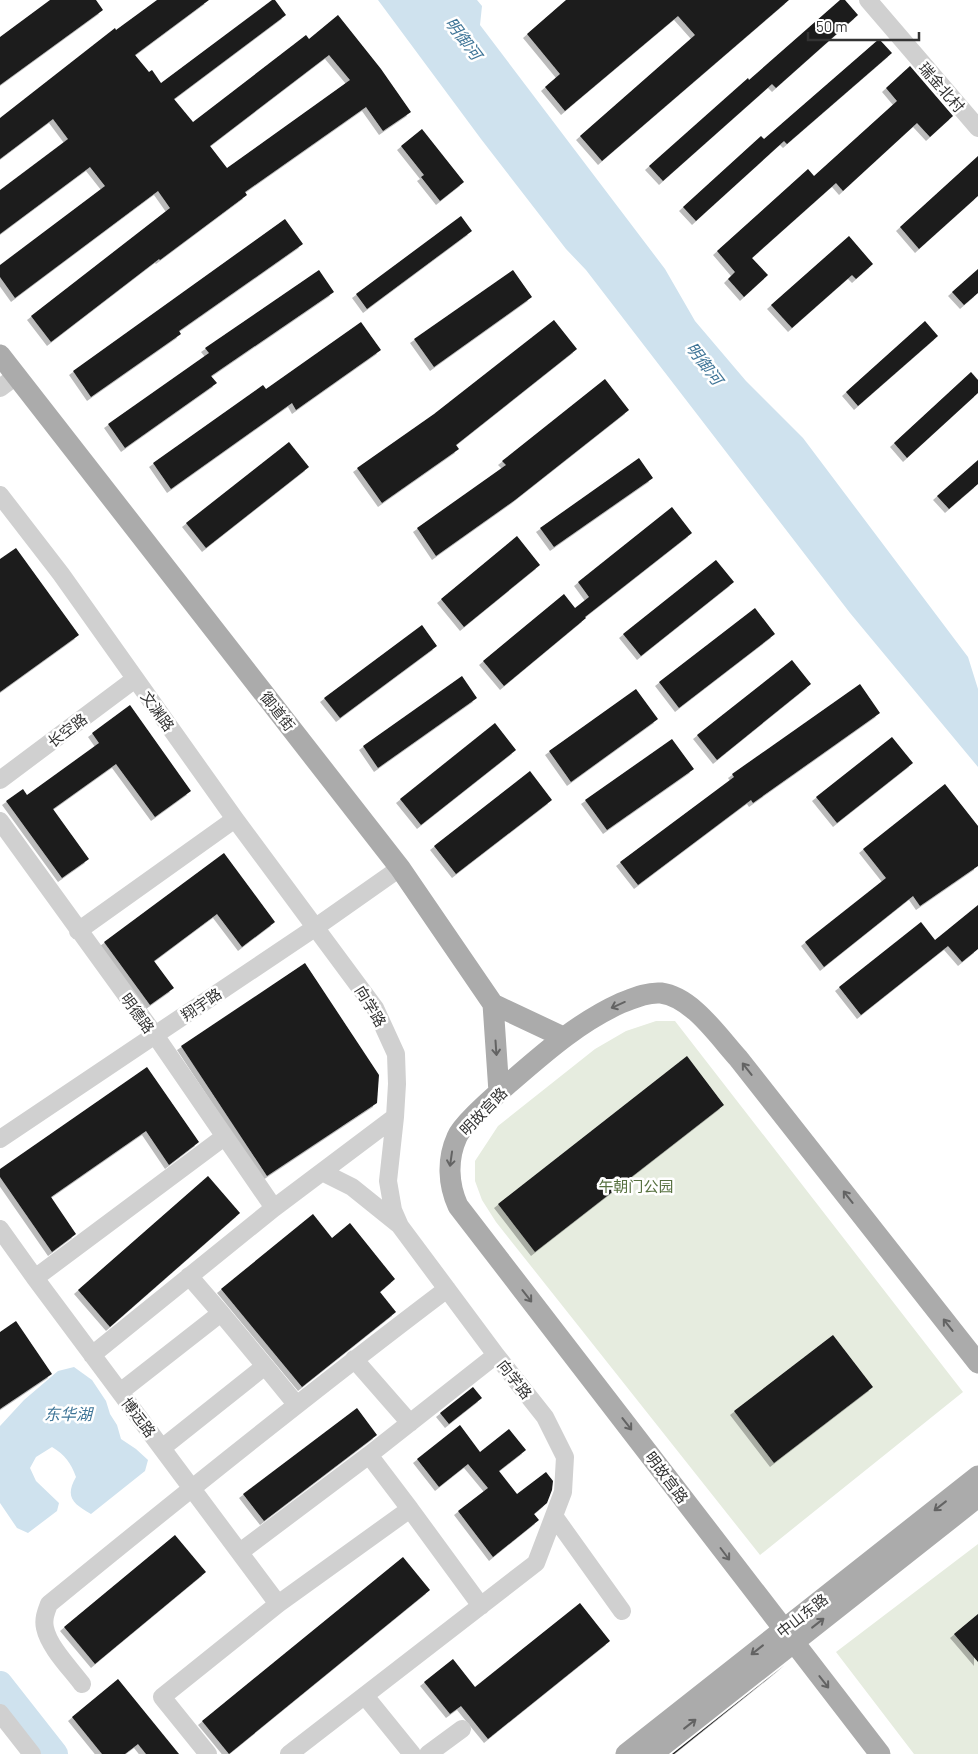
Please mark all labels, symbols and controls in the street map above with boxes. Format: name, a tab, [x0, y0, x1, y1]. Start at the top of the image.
scale bar	[808, 10, 919, 42]
water label: 明御河	[442, 13, 488, 65]
text: 50 m	[816, 17, 848, 35]
street label: 瑞金北村	[916, 58, 968, 116]
water label: 明御河	[683, 338, 729, 390]
street label: 文渊路	[137, 688, 179, 734]
street label: 御道街	[257, 688, 299, 734]
street label: 长空路	[44, 709, 90, 751]
street label: 向学路	[352, 982, 390, 1030]
street label: 翔宇路	[177, 984, 225, 1024]
street label: 明德路	[117, 990, 159, 1036]
one-way arrow	[611, 1000, 626, 1010]
one-way arrow	[491, 1040, 500, 1056]
one-way arrow	[742, 1063, 753, 1076]
street label: 明故宫路	[456, 1083, 510, 1139]
one-way arrow	[446, 1150, 456, 1166]
park label: 午朝门公园	[598, 1177, 674, 1195]
one-way arrow	[842, 1191, 853, 1204]
one-way arrow	[522, 1289, 532, 1303]
one-way arrow	[943, 1318, 953, 1332]
street label: 向学路	[494, 1356, 536, 1402]
street label: 博远路	[118, 1394, 160, 1440]
water label: 东华湖	[44, 1404, 95, 1423]
one-way arrow	[621, 1417, 632, 1430]
street label: 明故宫路	[642, 1448, 692, 1506]
one-way arrow	[934, 1501, 947, 1512]
one-way arrow	[720, 1547, 731, 1560]
street label: 中山东路	[773, 1589, 831, 1641]
one-way arrow	[811, 1618, 824, 1629]
one-way arrow	[751, 1645, 764, 1656]
one-way arrow	[819, 1675, 829, 1689]
one-way arrow	[683, 1718, 696, 1729]

